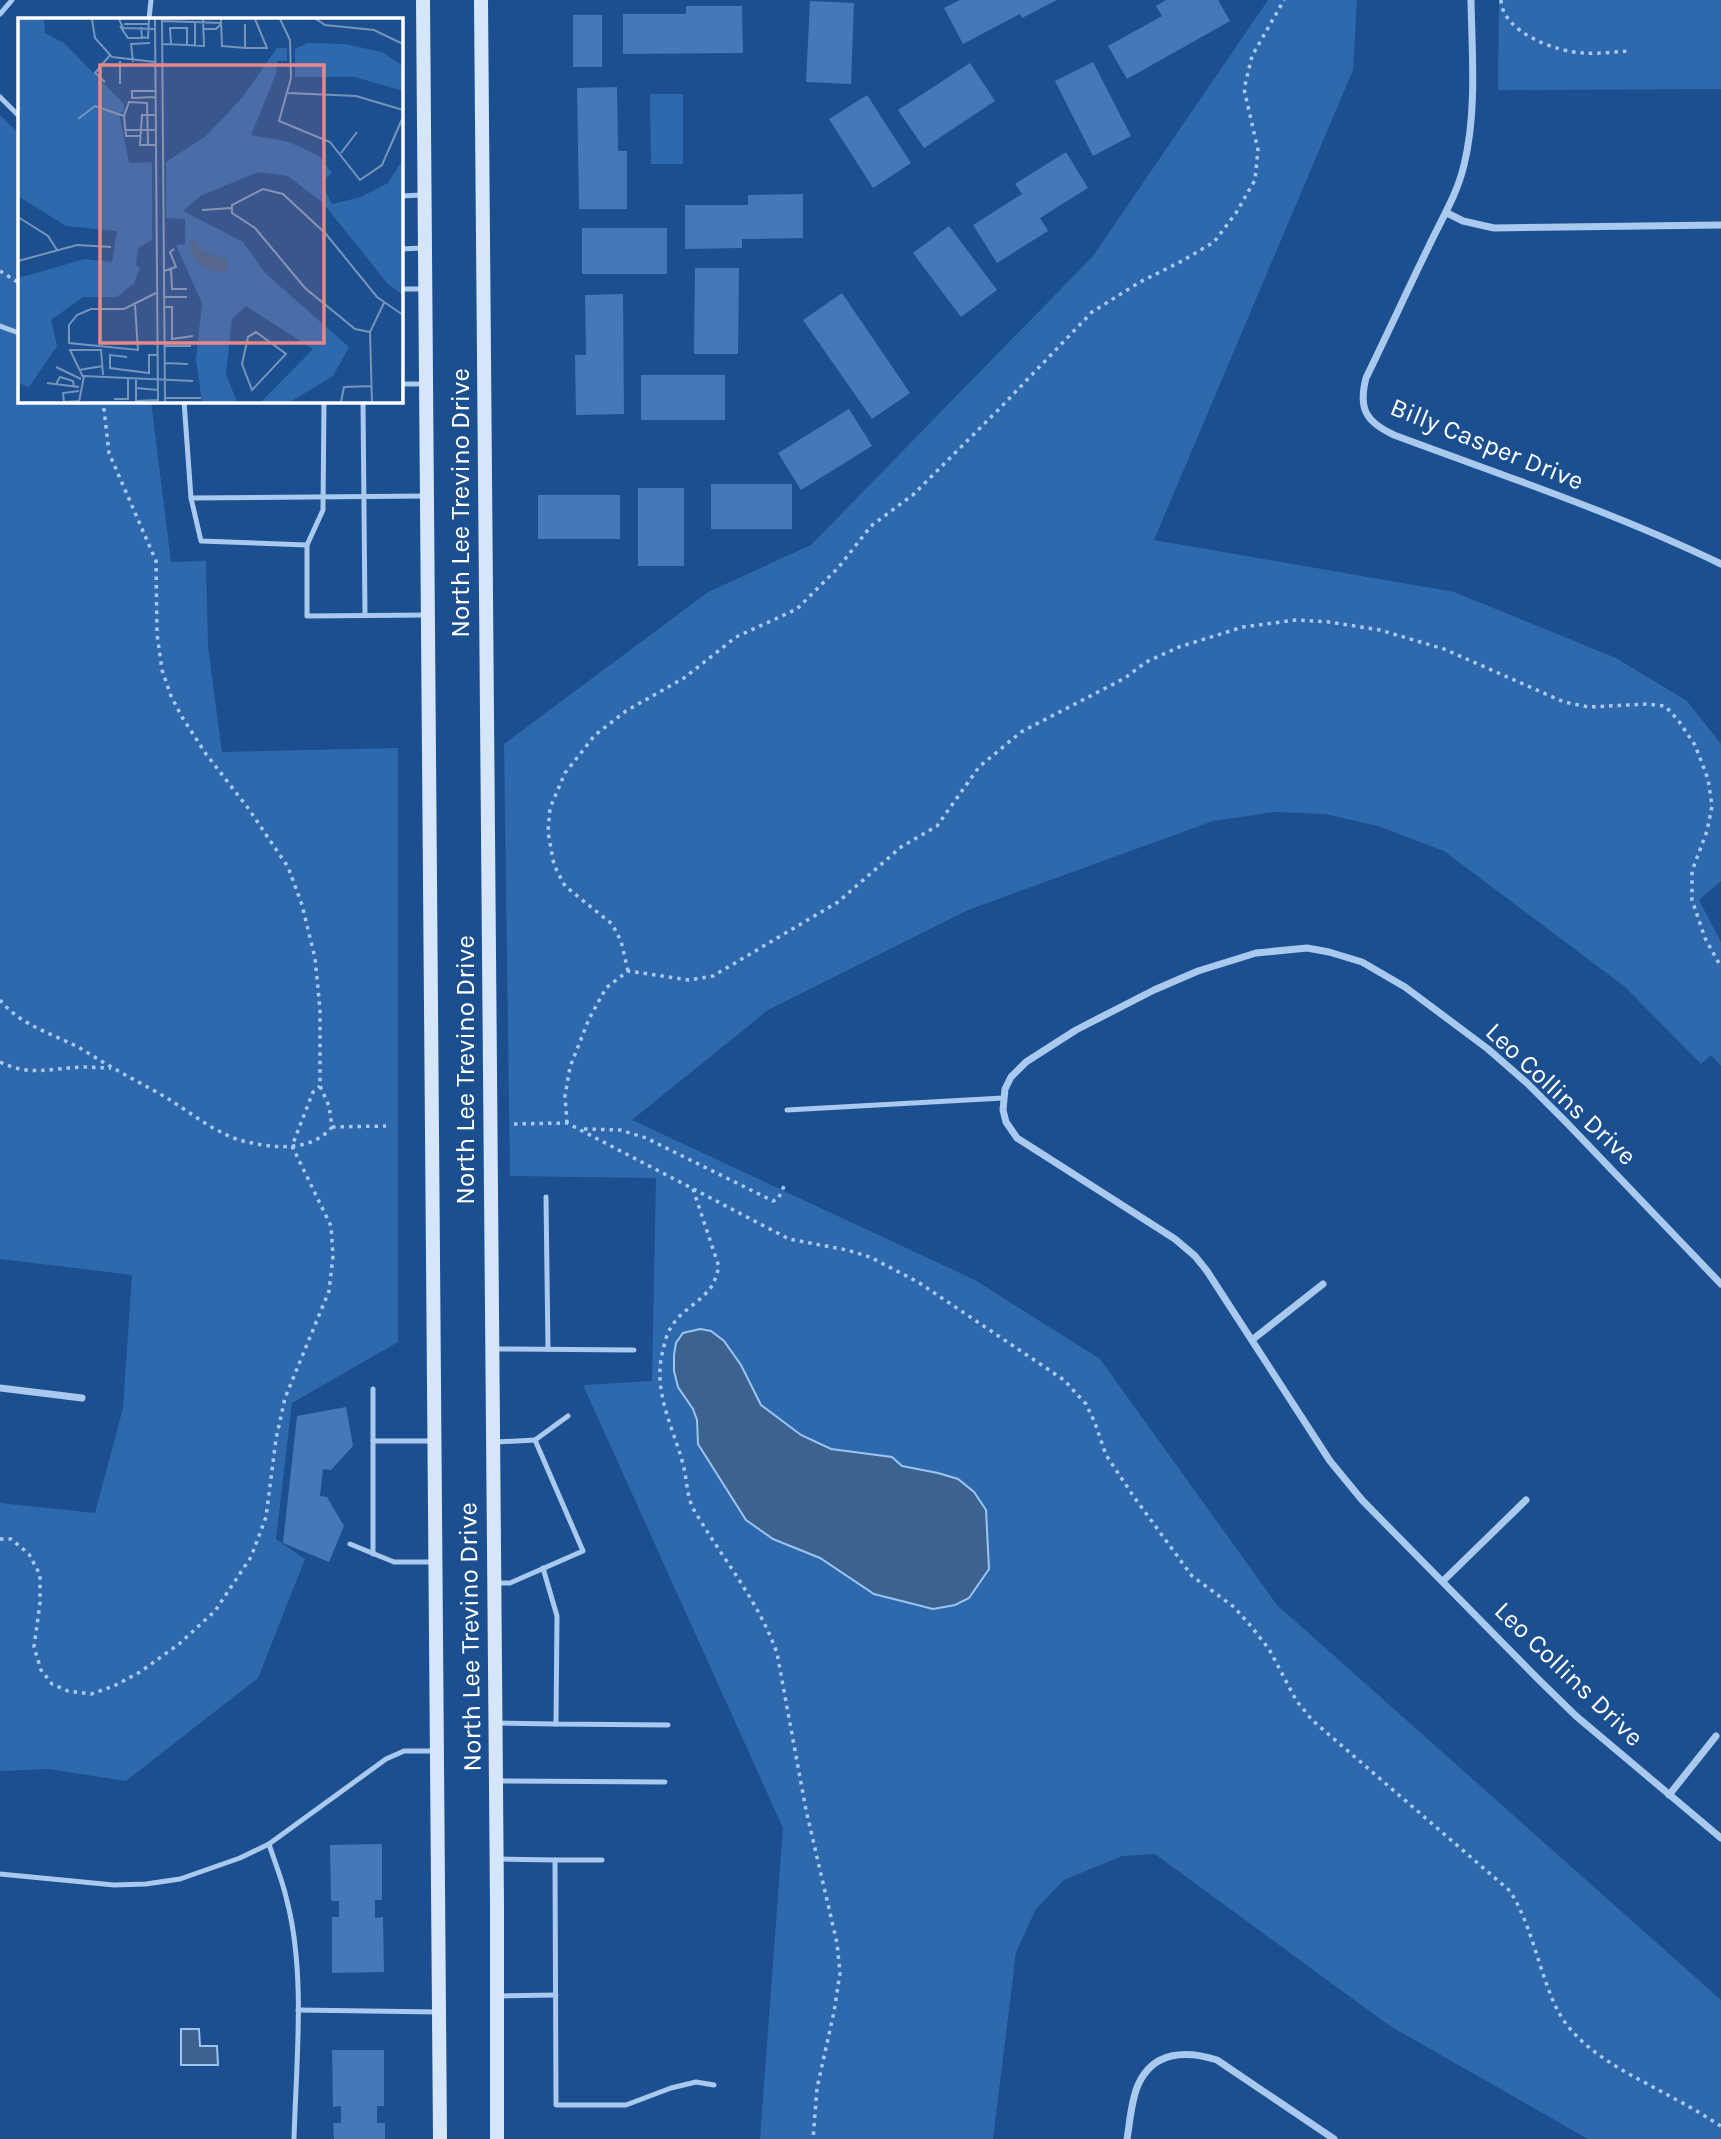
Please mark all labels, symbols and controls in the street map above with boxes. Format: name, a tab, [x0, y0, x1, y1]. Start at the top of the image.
inset map	[18, 18, 402, 402]
street label: North Lee Trevino Drive	[445, 368, 476, 638]
street label: Billy Casper Drive	[1386, 391, 1588, 497]
street label: North Lee Trevino Drive	[450, 935, 481, 1205]
street label: Leo Collins Drive	[1479, 1016, 1643, 1172]
street label: North Lee Trevino Drive	[452, 1502, 488, 1772]
street label: Leo Collins Drive	[1488, 1595, 1650, 1753]

